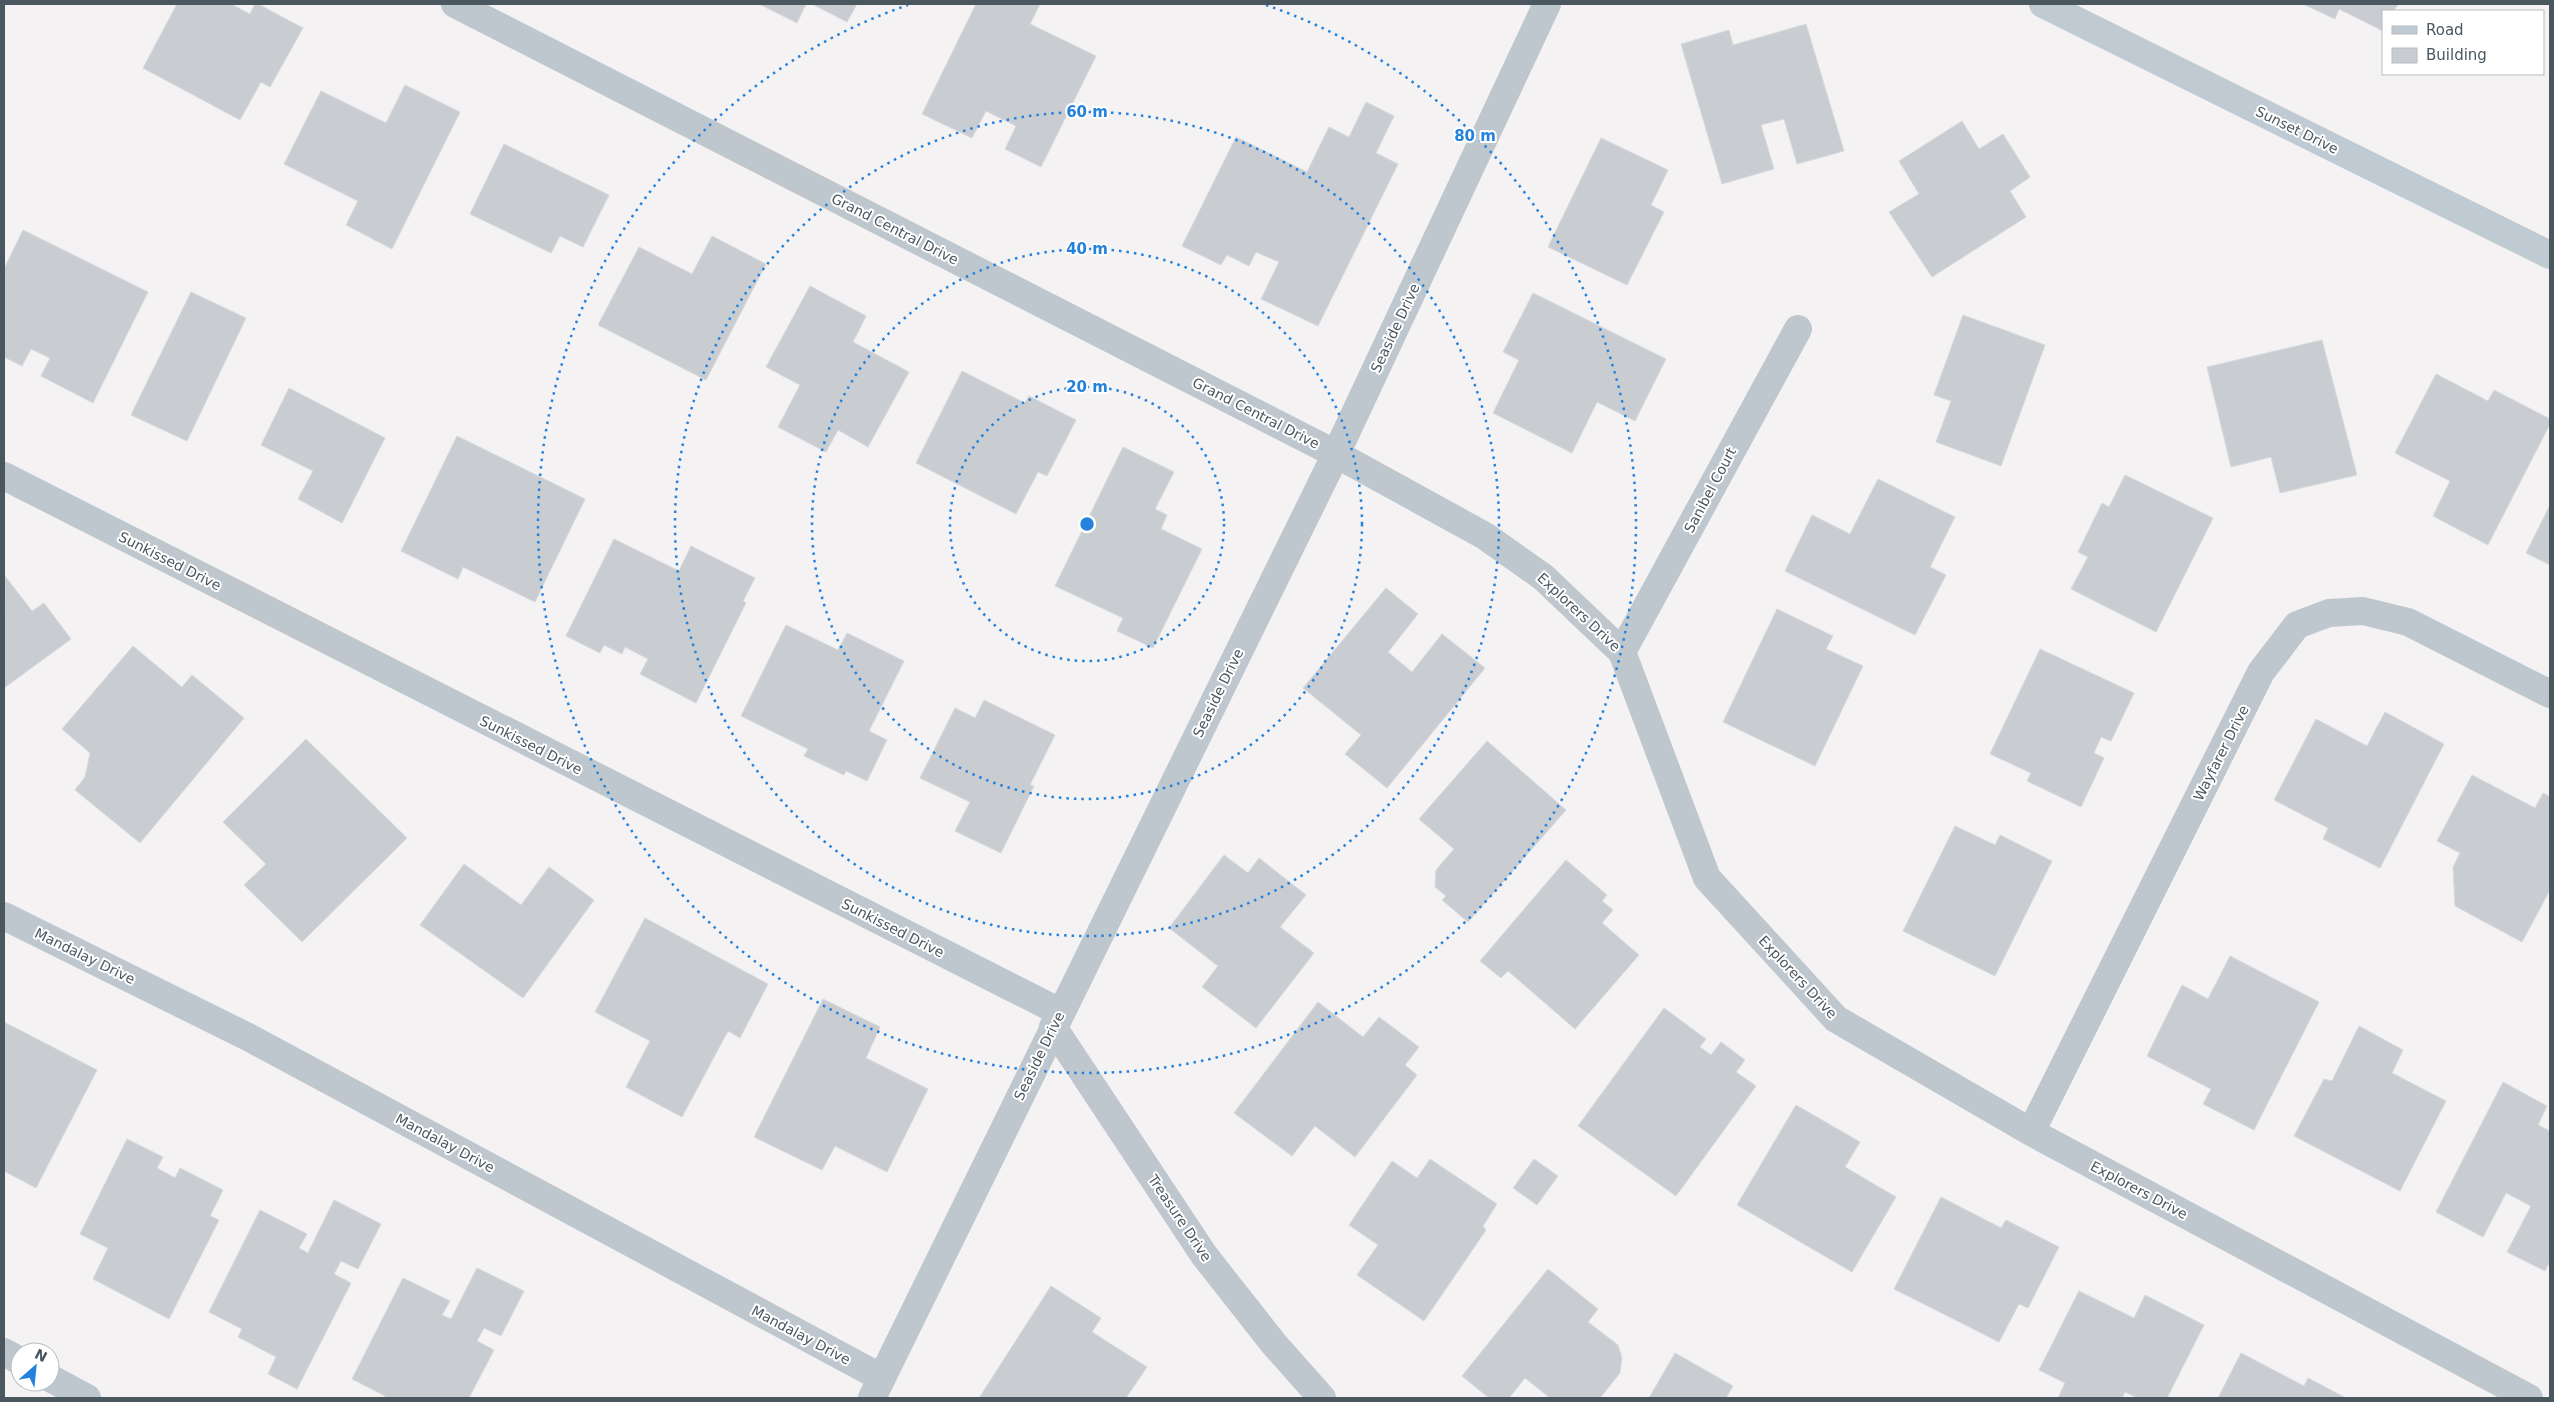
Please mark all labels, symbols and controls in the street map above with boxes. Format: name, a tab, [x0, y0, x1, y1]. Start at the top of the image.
legend	[2382, 10, 2544, 75]
text: Road	[2426, 21, 2464, 39]
text: Building	[2426, 46, 2487, 64]
text: 60 m	[1066, 103, 1108, 121]
street label: Sunset Drive	[2253, 103, 2341, 157]
text: 80 m	[1454, 127, 1496, 145]
street label: Grand Central Drive	[829, 190, 961, 268]
text: 40 m	[1066, 240, 1108, 258]
street label: Seaside Drive	[1367, 281, 1423, 375]
street label: Grand Central Drive	[1190, 374, 1322, 452]
text: 20 m	[1066, 378, 1108, 396]
street label: Sanibel Court	[1681, 444, 1739, 535]
centre of rings	[1078, 515, 1096, 533]
street label: Sunkissed Drive	[116, 528, 224, 594]
street label: Explorers Drive	[1534, 570, 1624, 654]
street label: Seaside Drive	[1190, 646, 1246, 740]
street label: Wayfarer Drive	[2190, 703, 2252, 803]
street label: Sunkissed Drive	[477, 712, 585, 778]
street label: Sunkissed Drive	[839, 895, 947, 961]
street label: Mandalay Drive	[32, 925, 138, 987]
street label: Explorers Drive	[1756, 932, 1840, 1022]
street label: Seaside Drive	[1011, 1009, 1067, 1103]
street label: Mandalay Drive	[393, 1110, 497, 1176]
street label: Explorers Drive	[2088, 1158, 2190, 1222]
street label: Treasure Drive	[1145, 1171, 1215, 1264]
street label: Mandalay Drive	[749, 1302, 853, 1368]
north arrow	[10, 1342, 60, 1392]
text: N	[32, 1346, 50, 1365]

